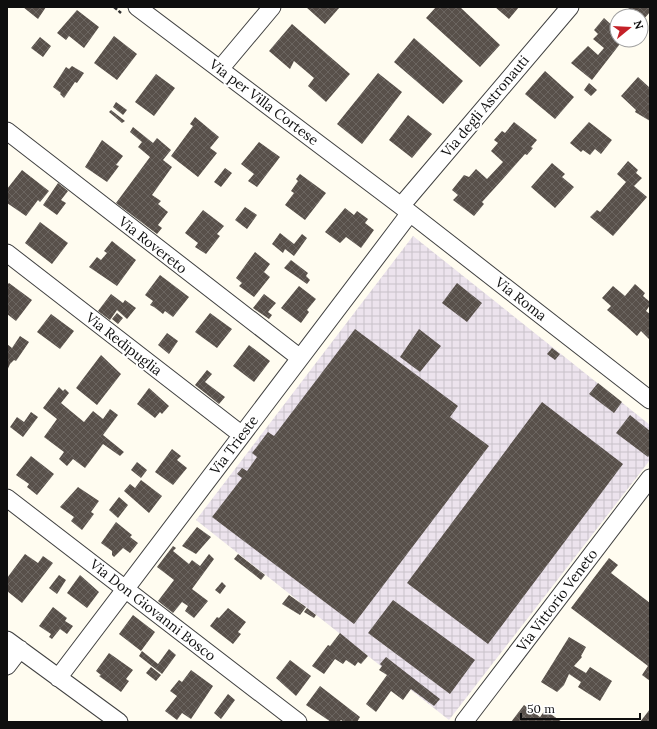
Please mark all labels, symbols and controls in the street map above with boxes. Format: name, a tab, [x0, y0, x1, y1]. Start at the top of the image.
north arrow	[609, 8, 649, 48]
text: N	[631, 19, 647, 32]
street label: Via degli Astronauti	[437, 51, 533, 161]
street label: Via per Villa Cortese	[205, 54, 322, 149]
street label: Via Rovereto	[114, 212, 191, 277]
street label: Via Roma	[491, 273, 550, 325]
street label: Via Redipuglia	[81, 308, 166, 379]
street label: Via Trieste	[205, 411, 262, 479]
street label: Via Vittorio Veneto	[512, 545, 601, 656]
street label: Via Don Giovanni Bosco	[86, 555, 220, 665]
scale bar	[521, 695, 640, 721]
text: 50 m	[527, 701, 555, 716]

